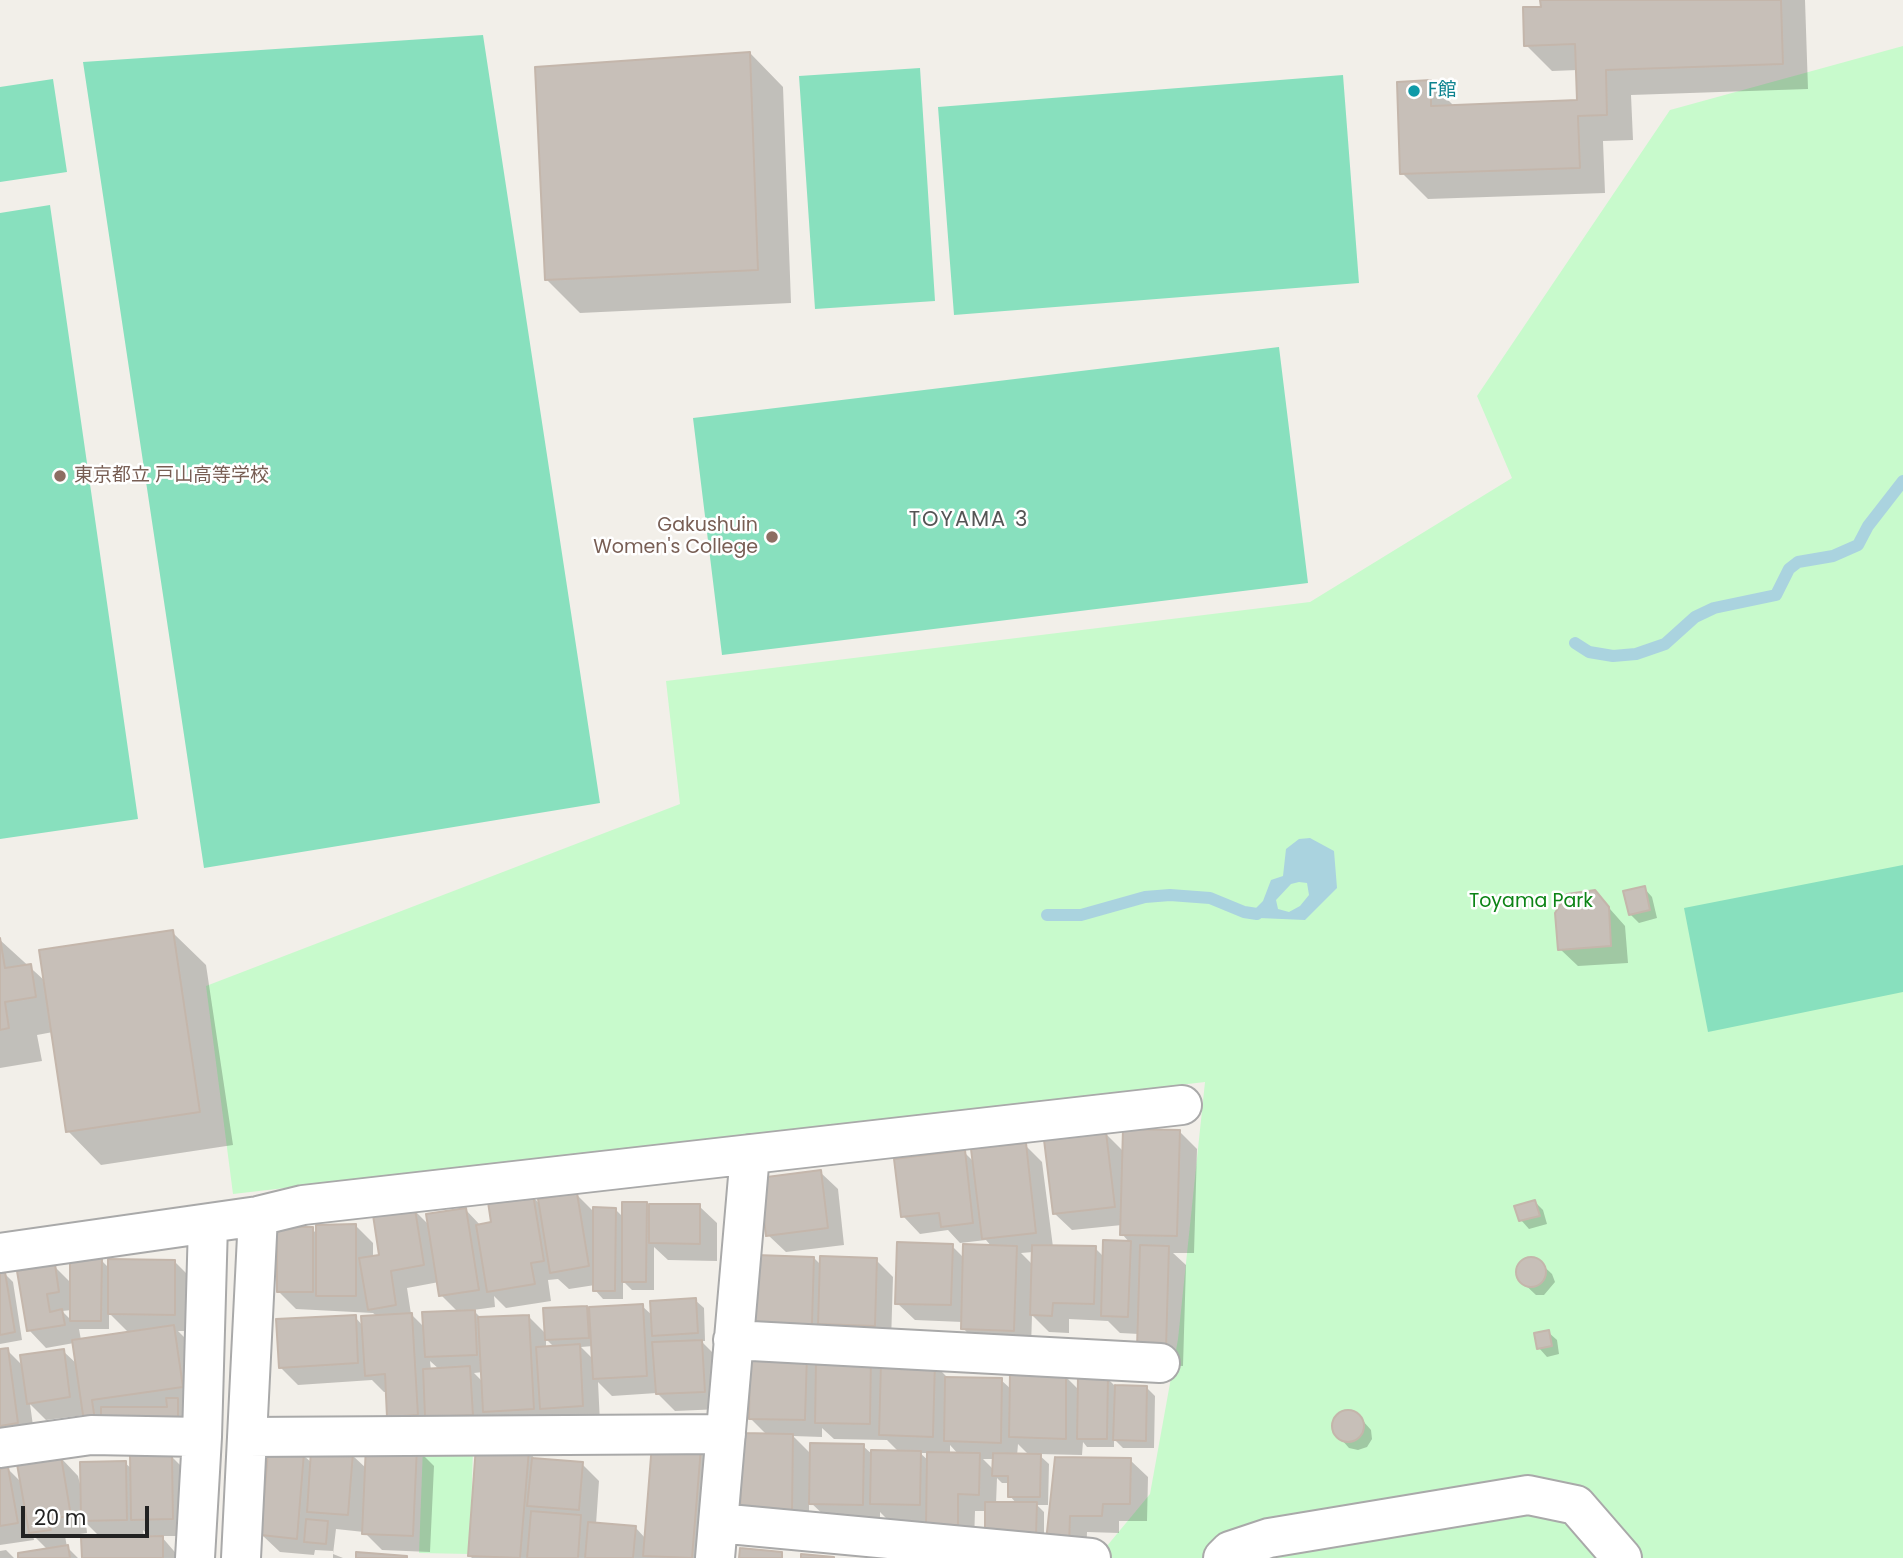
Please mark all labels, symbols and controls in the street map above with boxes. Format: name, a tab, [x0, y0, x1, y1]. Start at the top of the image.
place label: F館	[1428, 80, 1457, 102]
marker: F館	[1406, 83, 1422, 99]
place label: 東京都立 戸山高等学校	[74, 465, 269, 487]
marker: 東京都立 戸山高等学校	[52, 468, 68, 484]
district label: TOYAMA 3	[910, 508, 1028, 534]
place label: Gakushuin Women's College	[593, 515, 758, 559]
marker: Gakushuin Women's College	[764, 529, 780, 545]
park label: Toyama Park	[1469, 891, 1593, 913]
scale bar	[24, 1492, 152, 1536]
text: 20 m	[34, 1503, 87, 1532]

